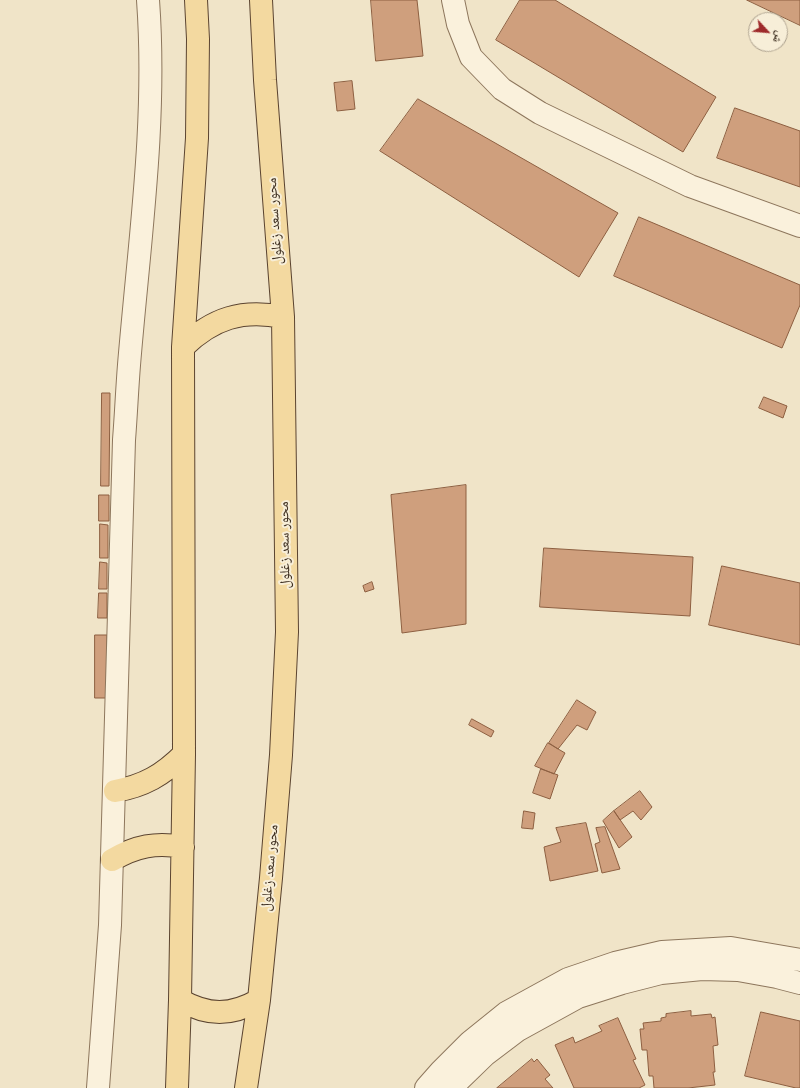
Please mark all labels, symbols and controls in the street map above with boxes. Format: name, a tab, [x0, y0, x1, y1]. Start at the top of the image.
north arrow	[748, 12, 788, 52]
text: ش	[768, 28, 789, 46]
street label: محور سعد زغلول	[265, 177, 287, 265]
street label: محور سعد زغلول	[277, 501, 295, 589]
street label: محور سعد زغلول	[259, 824, 283, 912]

